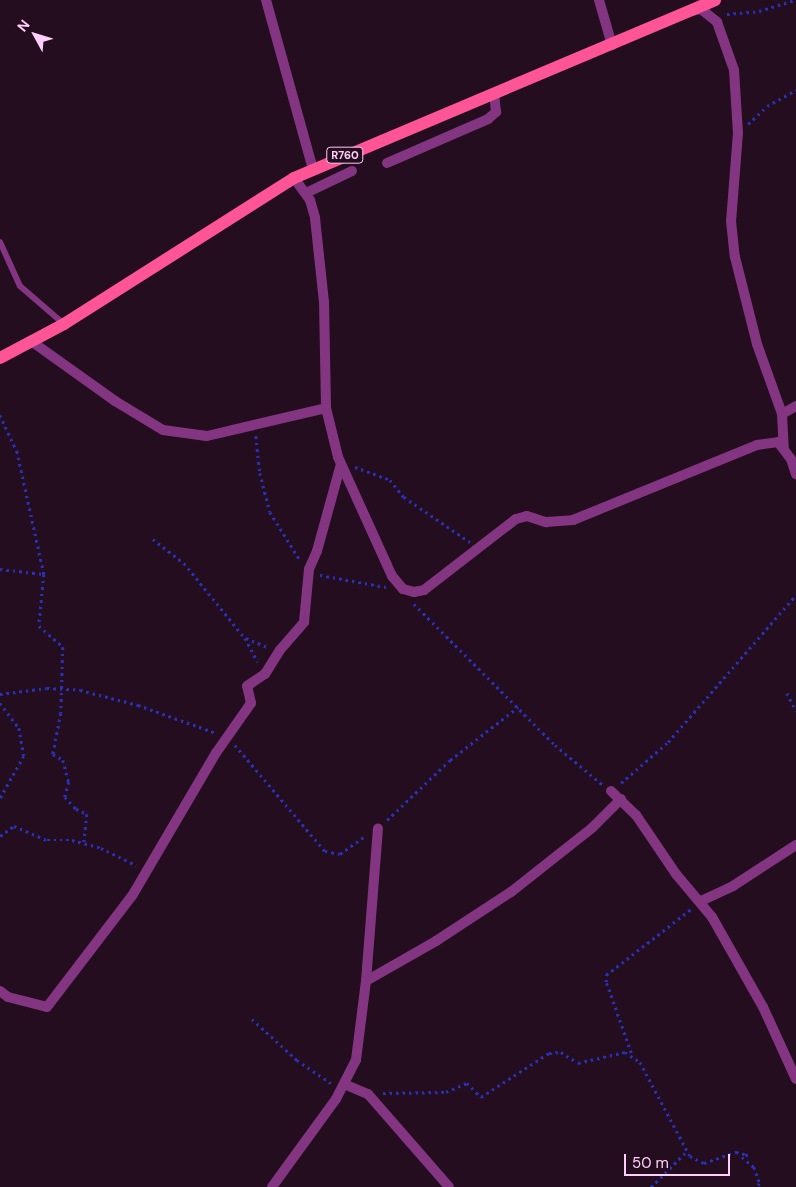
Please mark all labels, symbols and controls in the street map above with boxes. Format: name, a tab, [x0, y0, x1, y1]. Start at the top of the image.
north arrow	[10, 10, 60, 60]
text: N	[13, 16, 34, 35]
road number: R760	[326, 146, 364, 164]
scale bar	[626, 1144, 732, 1176]
text: 50 m	[632, 1153, 669, 1173]

